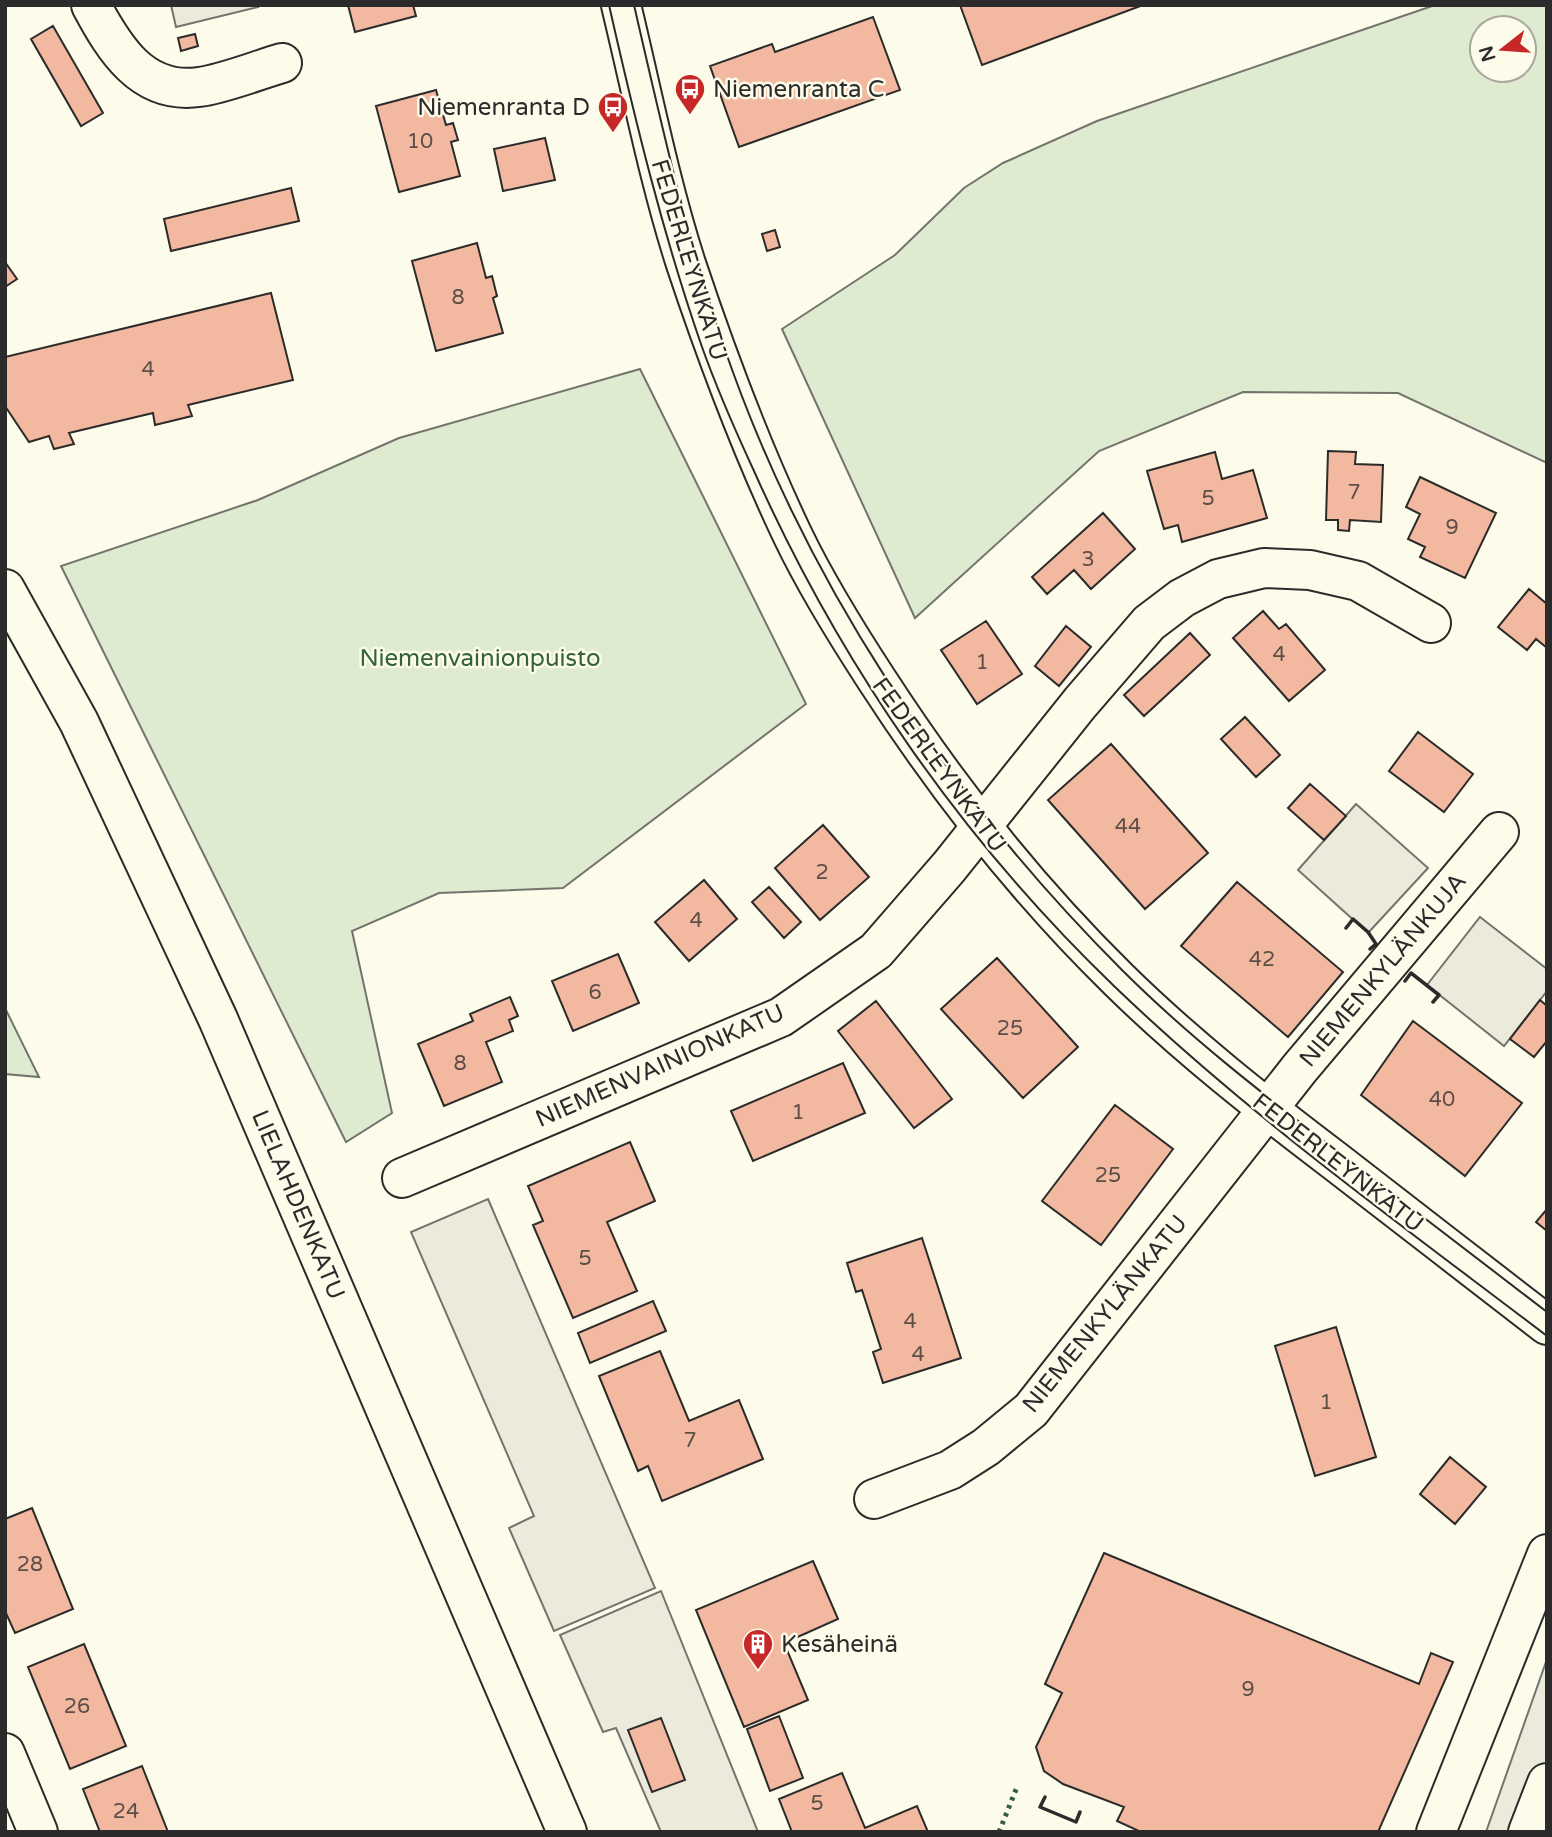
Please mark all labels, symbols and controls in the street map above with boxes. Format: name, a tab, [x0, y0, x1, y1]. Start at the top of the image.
north arrow	[1468, 14, 1538, 84]
text: N	[1475, 43, 1500, 64]
bus stop icon: Niemenranta C	[673, 72, 707, 116]
place label: Niemenranta C	[713, 75, 884, 104]
bus stop icon: Niemenranta D	[596, 90, 630, 134]
place label: Niemenranta D	[417, 93, 590, 122]
house number: 10	[407, 129, 433, 154]
street label: FEDERLEYNKATU	[645, 156, 733, 364]
house number: 8	[451, 285, 465, 310]
house number: 4	[141, 357, 155, 382]
house number: 7	[1347, 480, 1361, 505]
house number: 5	[1201, 486, 1215, 511]
house number: 9	[1445, 515, 1459, 540]
house number: 3	[1081, 547, 1095, 572]
house number: 4	[1272, 642, 1286, 667]
park label: Niemenvainionpuisto	[359, 644, 601, 673]
house number: 1	[975, 650, 989, 675]
street label: FEDERLEYNKATU	[866, 672, 1012, 858]
house number: 44	[1115, 814, 1141, 839]
house number: 2	[815, 860, 829, 885]
street label: NIEMENKYLÄNKUJA	[1293, 867, 1473, 1073]
house number: 4	[689, 908, 703, 933]
house number: 42	[1249, 947, 1275, 972]
house number: 6	[588, 980, 602, 1005]
street label: NIEMENVAINIONKATU	[531, 998, 789, 1134]
house number: 25	[997, 1016, 1023, 1041]
house number: 8	[453, 1051, 467, 1076]
street label: FEDERLEYNKATU	[1247, 1087, 1429, 1239]
house number: 40	[1429, 1087, 1455, 1112]
house number: 1	[791, 1100, 805, 1125]
street label: LIELAHDENKATU	[245, 1106, 351, 1304]
house number: 25	[1095, 1163, 1121, 1188]
street label: NIEMENKYLÄNKATU	[1016, 1209, 1194, 1419]
house number: 5	[578, 1246, 592, 1271]
house number: 4	[903, 1309, 917, 1334]
house number: 4	[911, 1342, 925, 1367]
house number: 1	[1319, 1390, 1333, 1415]
house number: 7	[683, 1428, 697, 1453]
house number: 28	[17, 1552, 43, 1577]
building icon: Kesäheinä	[741, 1627, 775, 1671]
place label: Kesäheinä	[781, 1630, 898, 1659]
house number: 9	[1241, 1677, 1255, 1702]
house number: 26	[64, 1694, 90, 1719]
house number: 5	[810, 1791, 824, 1816]
house number: 24	[113, 1799, 139, 1824]

